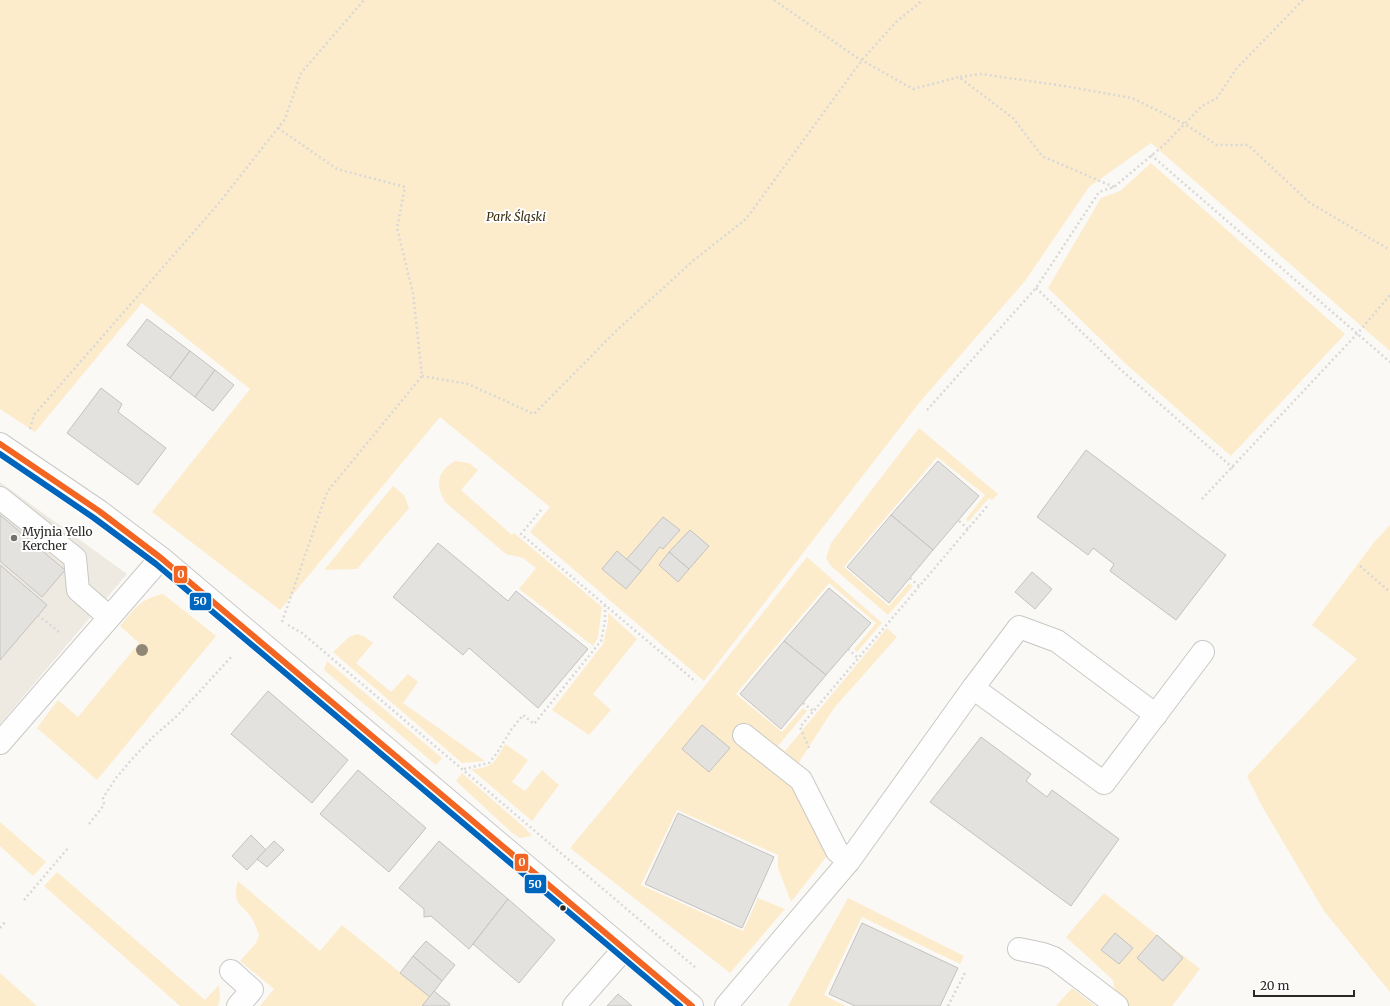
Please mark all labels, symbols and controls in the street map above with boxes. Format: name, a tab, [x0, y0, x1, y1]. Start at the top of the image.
park label: Park Śląski	[486, 209, 546, 224]
place label: Myjnia Yello Kercher	[22, 524, 92, 553]
marker: Myjnia Yello Kercher	[9, 533, 19, 543]
line badge: 0	[173, 565, 188, 584]
text: 0	[177, 567, 185, 581]
line badge: 50	[189, 592, 212, 611]
text: 50	[193, 594, 207, 608]
line badge: 0	[514, 853, 529, 872]
text: 0	[518, 855, 526, 869]
line badge: 50	[524, 874, 547, 894]
text: 50	[528, 877, 542, 891]
unlabelled marker	[558, 903, 568, 913]
scale bar	[1254, 972, 1354, 998]
text: 20 m	[1260, 978, 1289, 993]

